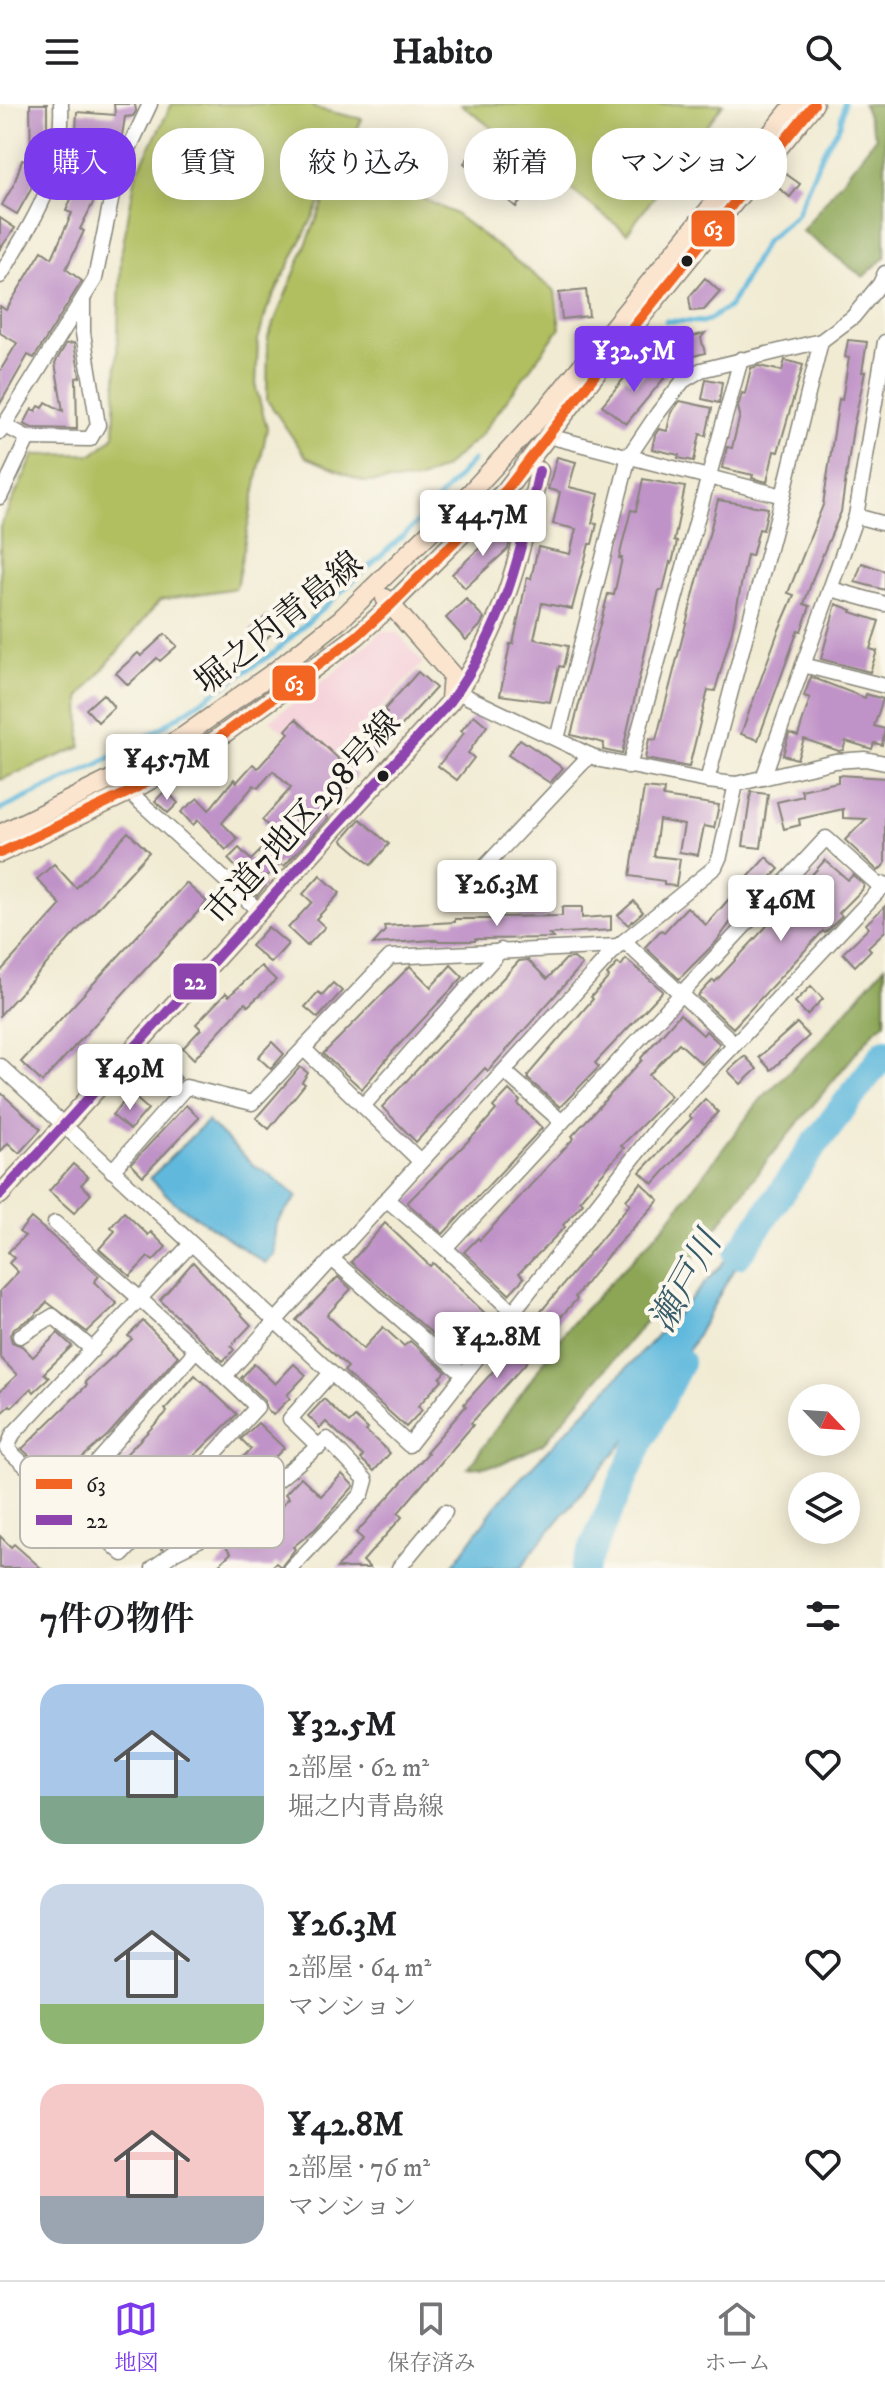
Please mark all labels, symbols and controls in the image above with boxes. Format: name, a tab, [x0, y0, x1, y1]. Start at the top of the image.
icon: menu	[40, 30, 84, 74]
text: Habito	[392, 30, 493, 75]
icon: search	[801, 30, 845, 74]
chip: 購入	[24, 128, 136, 200]
chip: 賃貸	[152, 128, 264, 200]
chip: 絞り込み	[280, 128, 448, 200]
chip: 新着	[464, 128, 576, 200]
chip: マンション	[592, 128, 787, 200]
line badge: 63	[690, 209, 736, 248]
text: 63	[703, 216, 723, 243]
unlabelled marker	[679, 253, 695, 269]
pin: ¥32.5M	[569, 326, 699, 394]
text: ¥32.5M	[593, 335, 675, 368]
pin: ¥44.7M	[418, 490, 548, 558]
text: ¥44.7M	[438, 499, 528, 532]
street label: 堀之内青島線	[187, 543, 372, 704]
line badge: 63	[271, 664, 317, 702]
text: 63	[284, 671, 304, 698]
street label: 市道7地区298号線	[197, 703, 410, 934]
pin: ¥45.7M	[102, 734, 232, 802]
text: ¥45.7M	[124, 743, 210, 776]
unlabelled marker	[375, 768, 391, 784]
pin: ¥26.3M	[432, 860, 562, 928]
text: ¥26.3M	[455, 869, 539, 902]
pin: ¥46M	[734, 875, 828, 943]
text: ¥46M	[746, 884, 816, 917]
line badge: 22	[172, 962, 218, 1001]
text: 22	[184, 969, 207, 996]
pin: ¥49M	[83, 1044, 177, 1112]
text: ¥49M	[95, 1053, 165, 1086]
water label: 瀬戸川	[640, 1221, 734, 1340]
pin: ¥42.8M	[432, 1312, 562, 1380]
text: ¥42.8M	[453, 1321, 541, 1354]
north arrow	[788, 1384, 860, 1456]
map controls	[788, 1384, 860, 1544]
legend	[20, 1456, 284, 1548]
text: 63	[86, 1472, 106, 1499]
button: layers	[788, 1472, 860, 1544]
text: 22	[86, 1508, 108, 1535]
icon: filters	[801, 1594, 845, 1638]
text: 7件の物件	[40, 1599, 194, 1641]
text: ¥32.5M	[288, 1704, 396, 1746]
icon: home	[104, 1716, 200, 1812]
icon: heart	[801, 1742, 845, 1786]
text: 2部屋 · 62 m²	[288, 1752, 429, 1785]
text: 堀之内青島線	[288, 1791, 444, 1824]
text: ¥26.3M	[288, 1904, 397, 1946]
icon: home	[104, 1916, 200, 2012]
icon: heart	[801, 1942, 845, 1986]
text: 2部屋 · 64 m²	[288, 1952, 431, 1985]
text: マンション	[288, 1991, 417, 2024]
text: ¥42.8M	[288, 2104, 404, 2146]
icon: home	[104, 2116, 200, 2212]
icon: heart	[801, 2142, 845, 2186]
text: 2部屋 · 76 m²	[288, 2152, 430, 2185]
text: マンション	[288, 2191, 417, 2224]
tab: 地図	[114, 2297, 159, 2377]
tab: 保存済み	[387, 2297, 476, 2377]
tab: ホーム	[704, 2297, 771, 2377]

